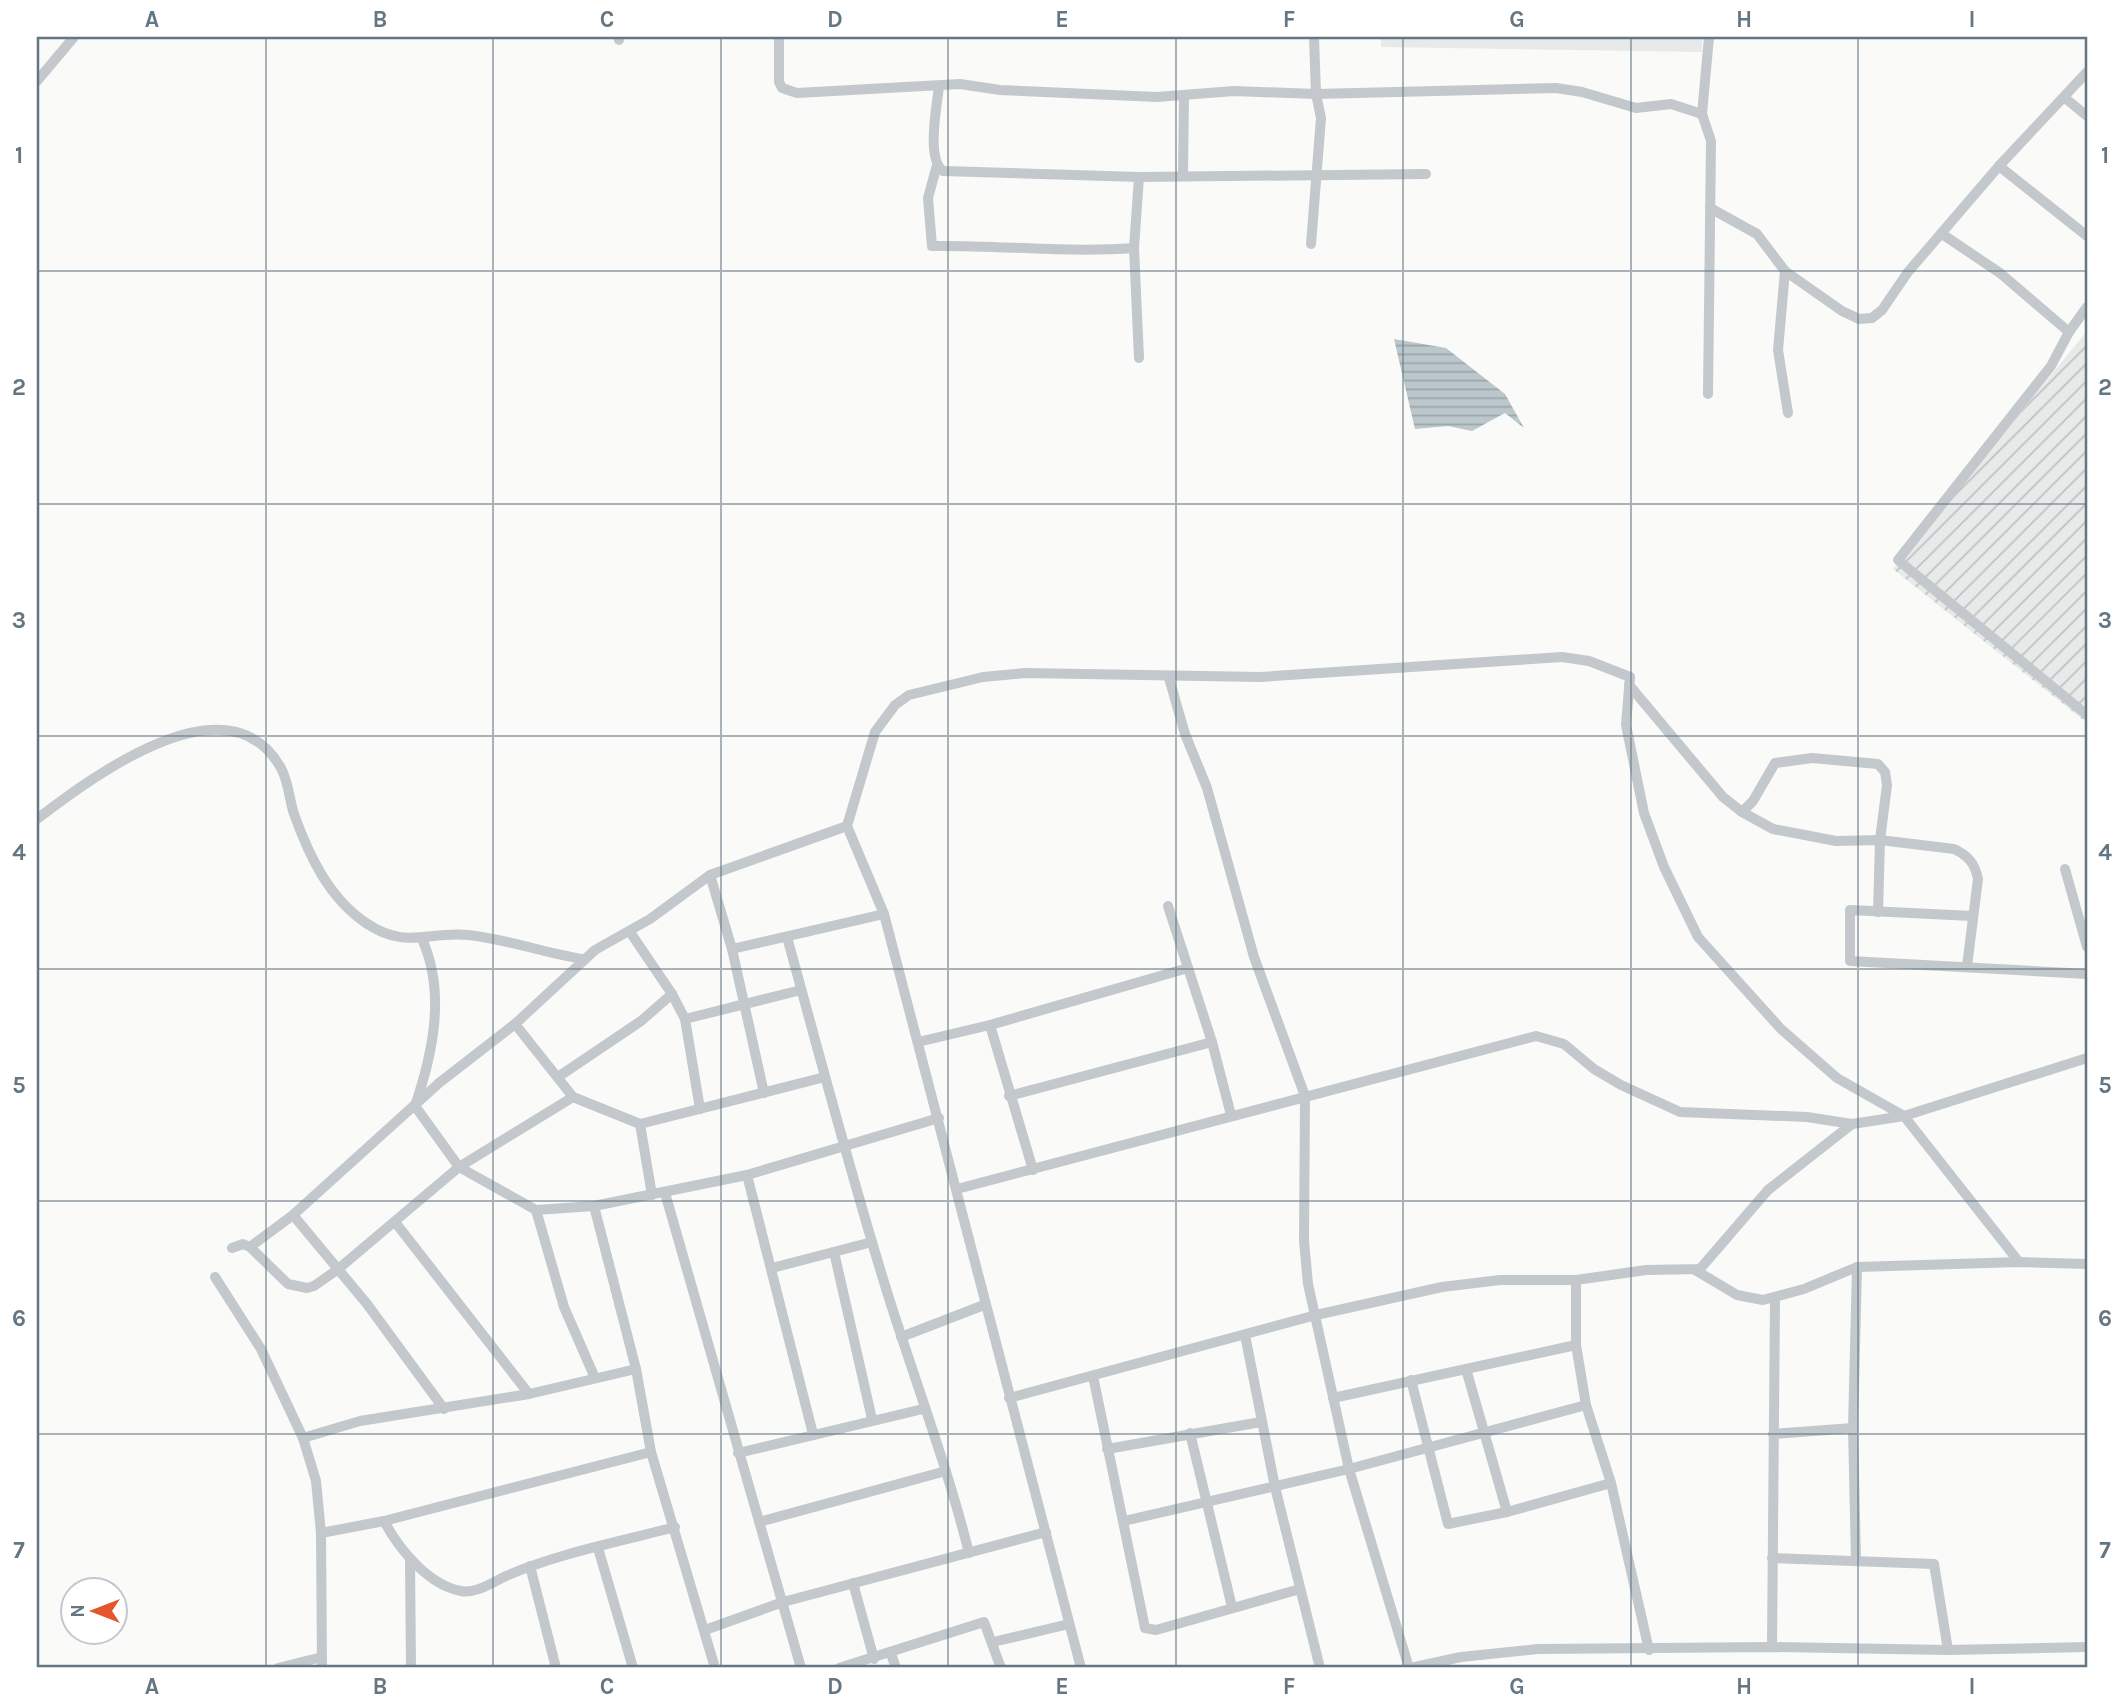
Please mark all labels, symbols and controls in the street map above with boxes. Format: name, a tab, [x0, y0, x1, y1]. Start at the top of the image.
text: A	[145, 6, 159, 33]
text: B	[373, 6, 387, 33]
text: C	[600, 6, 614, 33]
text: D	[827, 6, 843, 33]
text: E	[1055, 6, 1069, 33]
text: F	[1283, 6, 1295, 33]
text: G	[1509, 6, 1525, 33]
text: H	[1736, 6, 1752, 33]
text: I	[1968, 6, 1976, 33]
text: 1	[15, 142, 23, 169]
text: 1	[2101, 142, 2109, 169]
text: 2	[12, 374, 26, 401]
text: 2	[2098, 374, 2112, 401]
text: 3	[12, 607, 26, 634]
text: 3	[2098, 607, 2112, 634]
text: 4	[12, 839, 26, 866]
text: 4	[2098, 839, 2112, 866]
text: 5	[12, 1072, 26, 1099]
text: 5	[2098, 1072, 2112, 1099]
text: 6	[12, 1305, 26, 1332]
text: 6	[2098, 1305, 2112, 1332]
text: 7	[13, 1537, 25, 1564]
text: 7	[2099, 1537, 2111, 1564]
north arrow	[60, 1576, 130, 1646]
text: N	[67, 1604, 89, 1618]
text: A	[145, 1673, 159, 1700]
text: B	[373, 1673, 387, 1700]
text: C	[600, 1673, 614, 1700]
text: D	[827, 1673, 843, 1700]
text: E	[1055, 1673, 1069, 1700]
text: F	[1283, 1673, 1295, 1700]
text: G	[1509, 1673, 1525, 1700]
text: H	[1736, 1673, 1752, 1700]
text: I	[1968, 1673, 1976, 1700]

